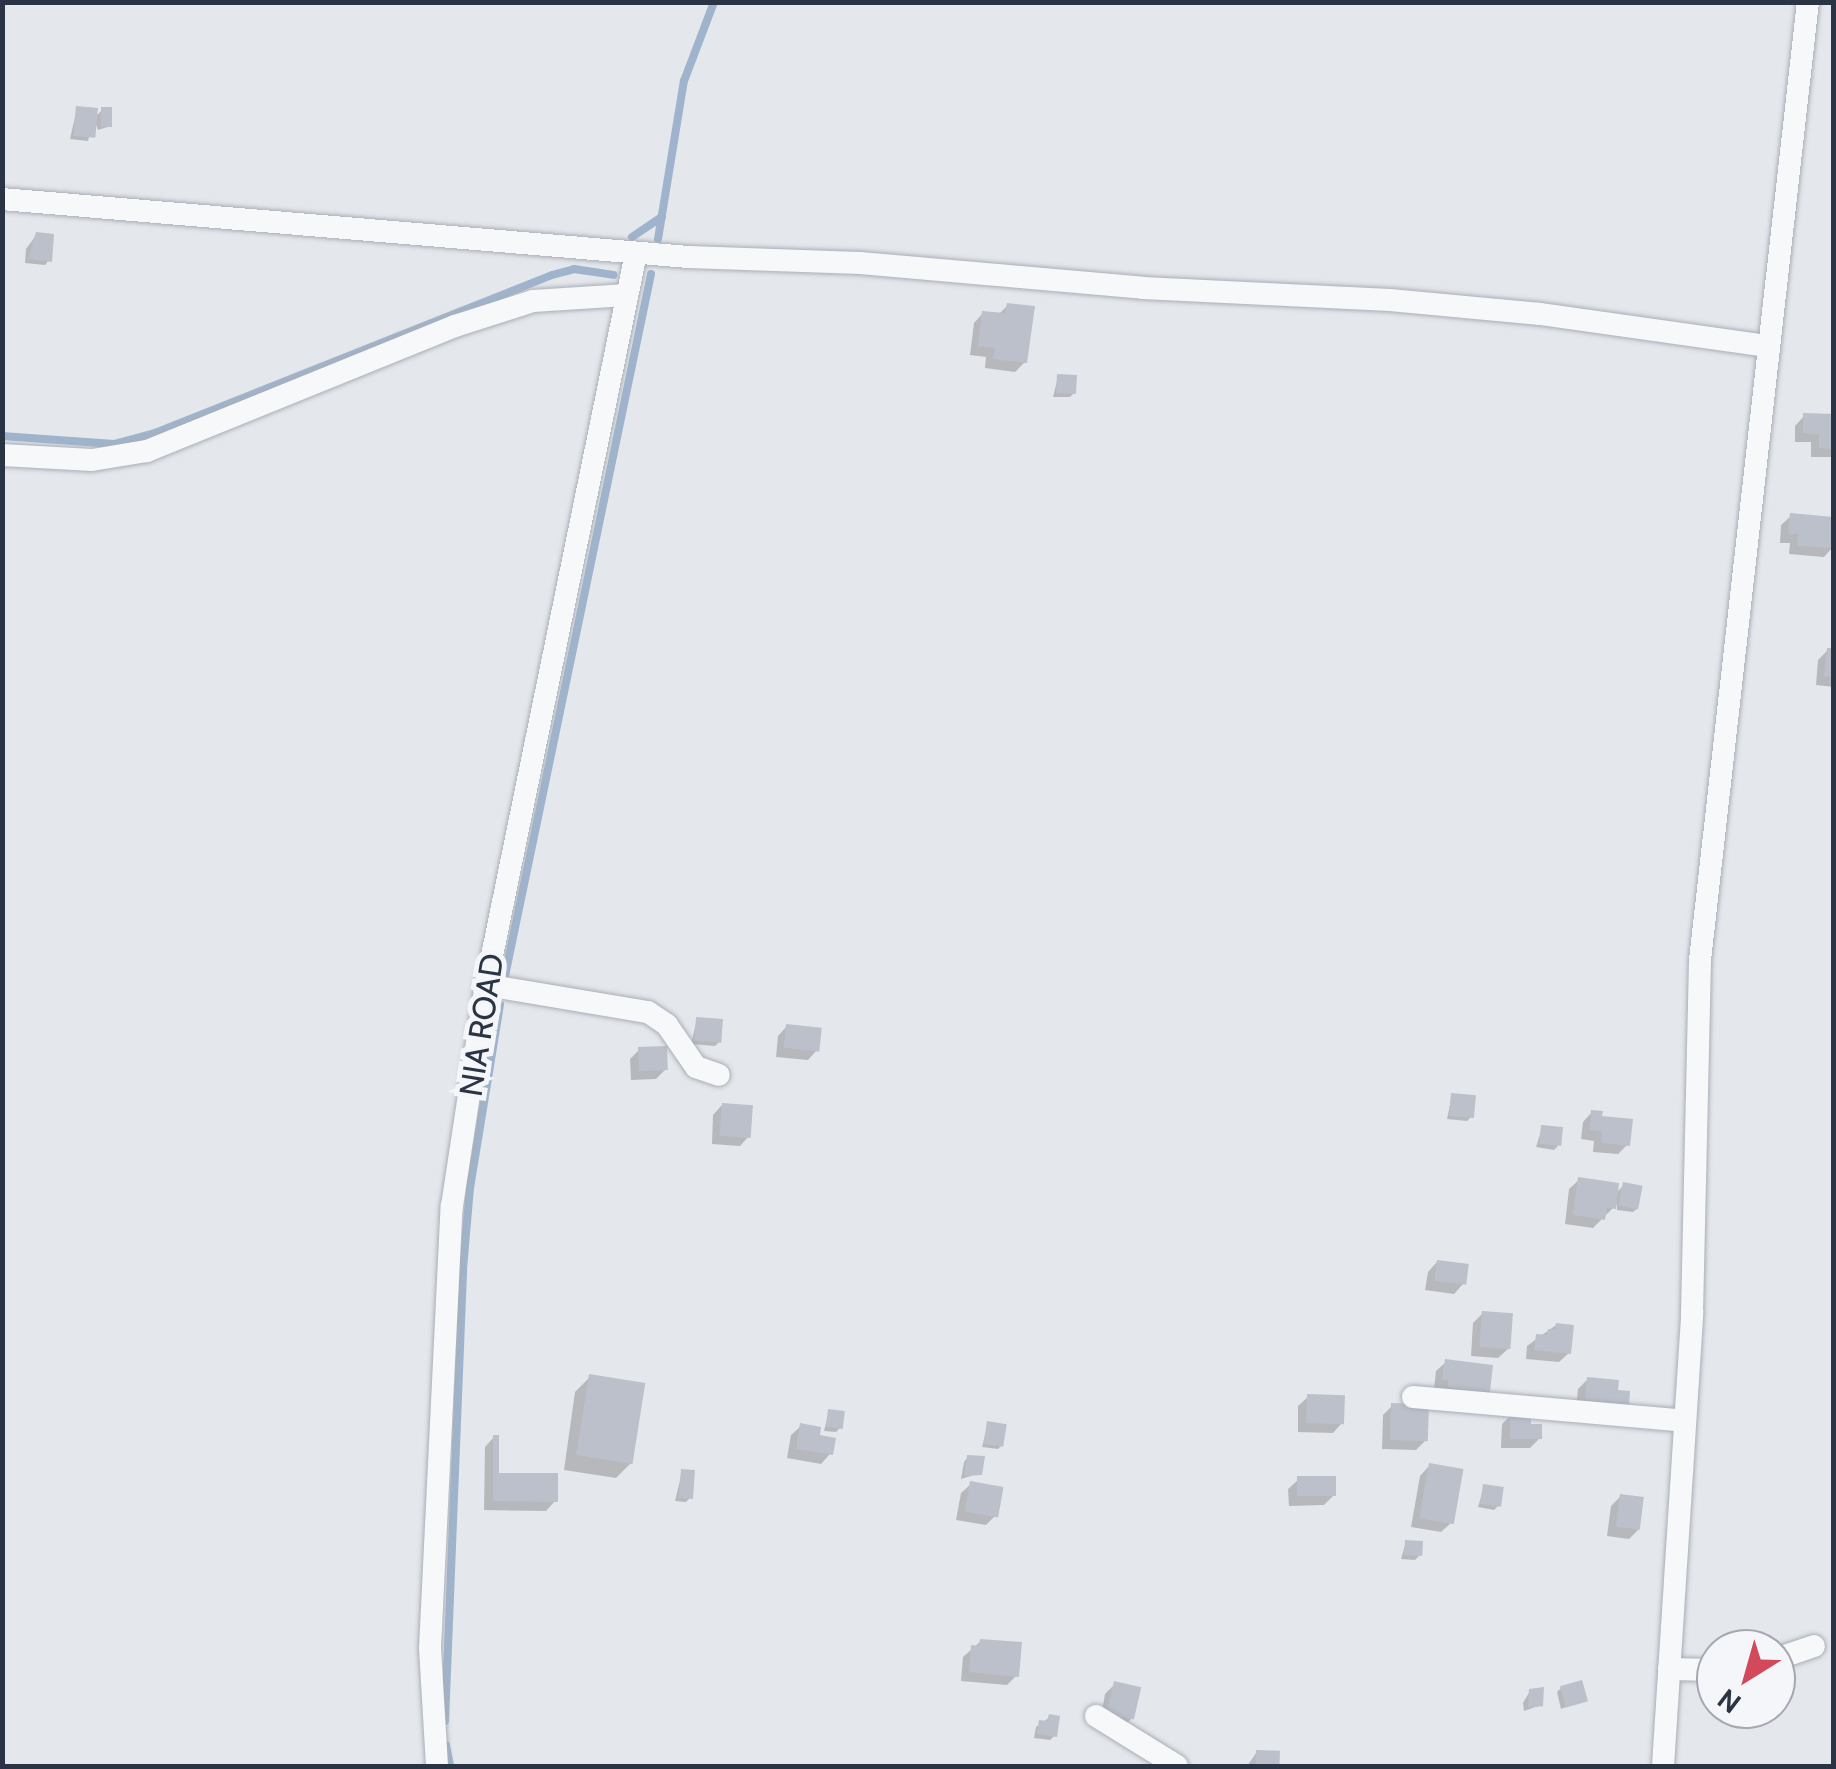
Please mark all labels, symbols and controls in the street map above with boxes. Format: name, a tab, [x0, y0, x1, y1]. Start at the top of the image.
street label: NIA ROAD	[452, 951, 512, 1099]
north arrow	[1696, 1629, 1796, 1729]
text: N	[1711, 1682, 1747, 1721]

